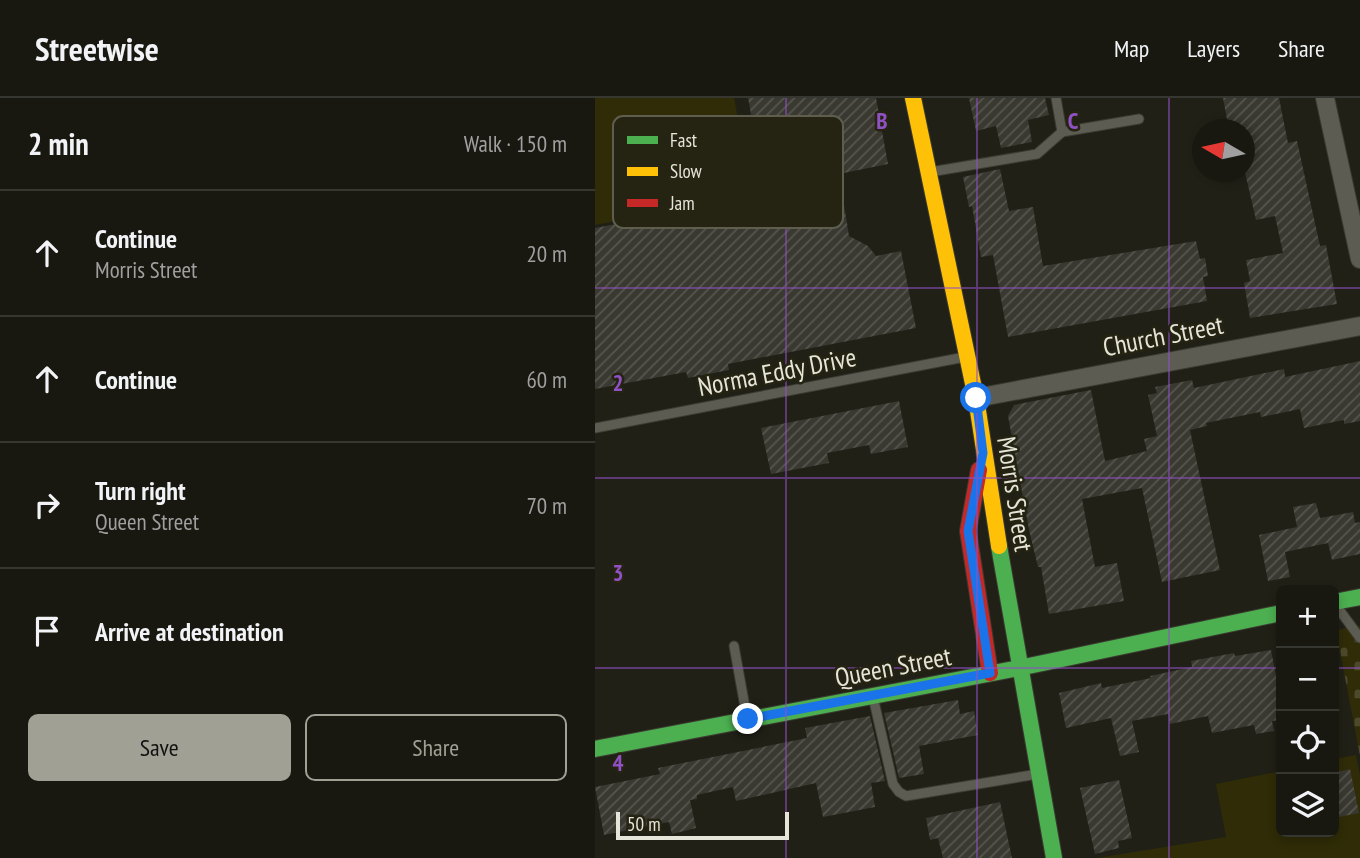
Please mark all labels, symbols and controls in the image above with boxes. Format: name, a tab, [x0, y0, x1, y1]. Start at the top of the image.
text: Streetwise	[35, 27, 159, 70]
text: Map	[1114, 33, 1149, 64]
text: Layers	[1187, 33, 1240, 64]
text: Share	[1278, 33, 1325, 64]
text: B	[876, 106, 888, 135]
text: C	[1068, 106, 1079, 135]
legend	[613, 116, 843, 228]
north arrow	[1192, 119, 1255, 182]
text: 2 min	[28, 124, 89, 163]
text: Fast	[670, 128, 698, 152]
text: Walk · 150 m	[464, 129, 567, 158]
text: Slow	[670, 159, 703, 183]
text: Jam	[669, 191, 695, 215]
text: Continue	[95, 222, 177, 255]
icon: ahead	[28, 234, 66, 272]
text: 20 m	[526, 239, 567, 268]
text: Morris Street	[95, 255, 197, 284]
street label: Church Street	[1100, 308, 1226, 363]
street label: Norma Eddy Drive	[695, 340, 859, 403]
icon: ahead	[28, 360, 66, 398]
text: Continue	[95, 363, 177, 396]
text: 60 m	[526, 365, 567, 394]
text: 2	[613, 368, 624, 397]
route start	[960, 382, 991, 413]
street label: Morris Street	[990, 434, 1041, 554]
text: Turn right	[95, 474, 186, 507]
icon: right	[28, 486, 66, 524]
text: 70 m	[526, 491, 567, 520]
text: Queen Street	[95, 507, 199, 536]
text: 3	[613, 558, 624, 587]
map controls	[1276, 585, 1339, 837]
button: +	[1276, 585, 1339, 648]
icon: arrive	[28, 612, 66, 650]
text: Arrive at destination	[95, 615, 284, 648]
street label: Queen Street	[832, 639, 954, 694]
button: −	[1276, 648, 1339, 711]
route end	[732, 703, 763, 734]
button: locate	[1276, 711, 1339, 774]
button: Save	[28, 714, 291, 781]
button: Share	[305, 714, 567, 781]
text: 4	[613, 748, 624, 777]
button: layers	[1276, 774, 1339, 837]
scale bar	[616, 809, 789, 841]
text: 50 m	[627, 812, 661, 836]

